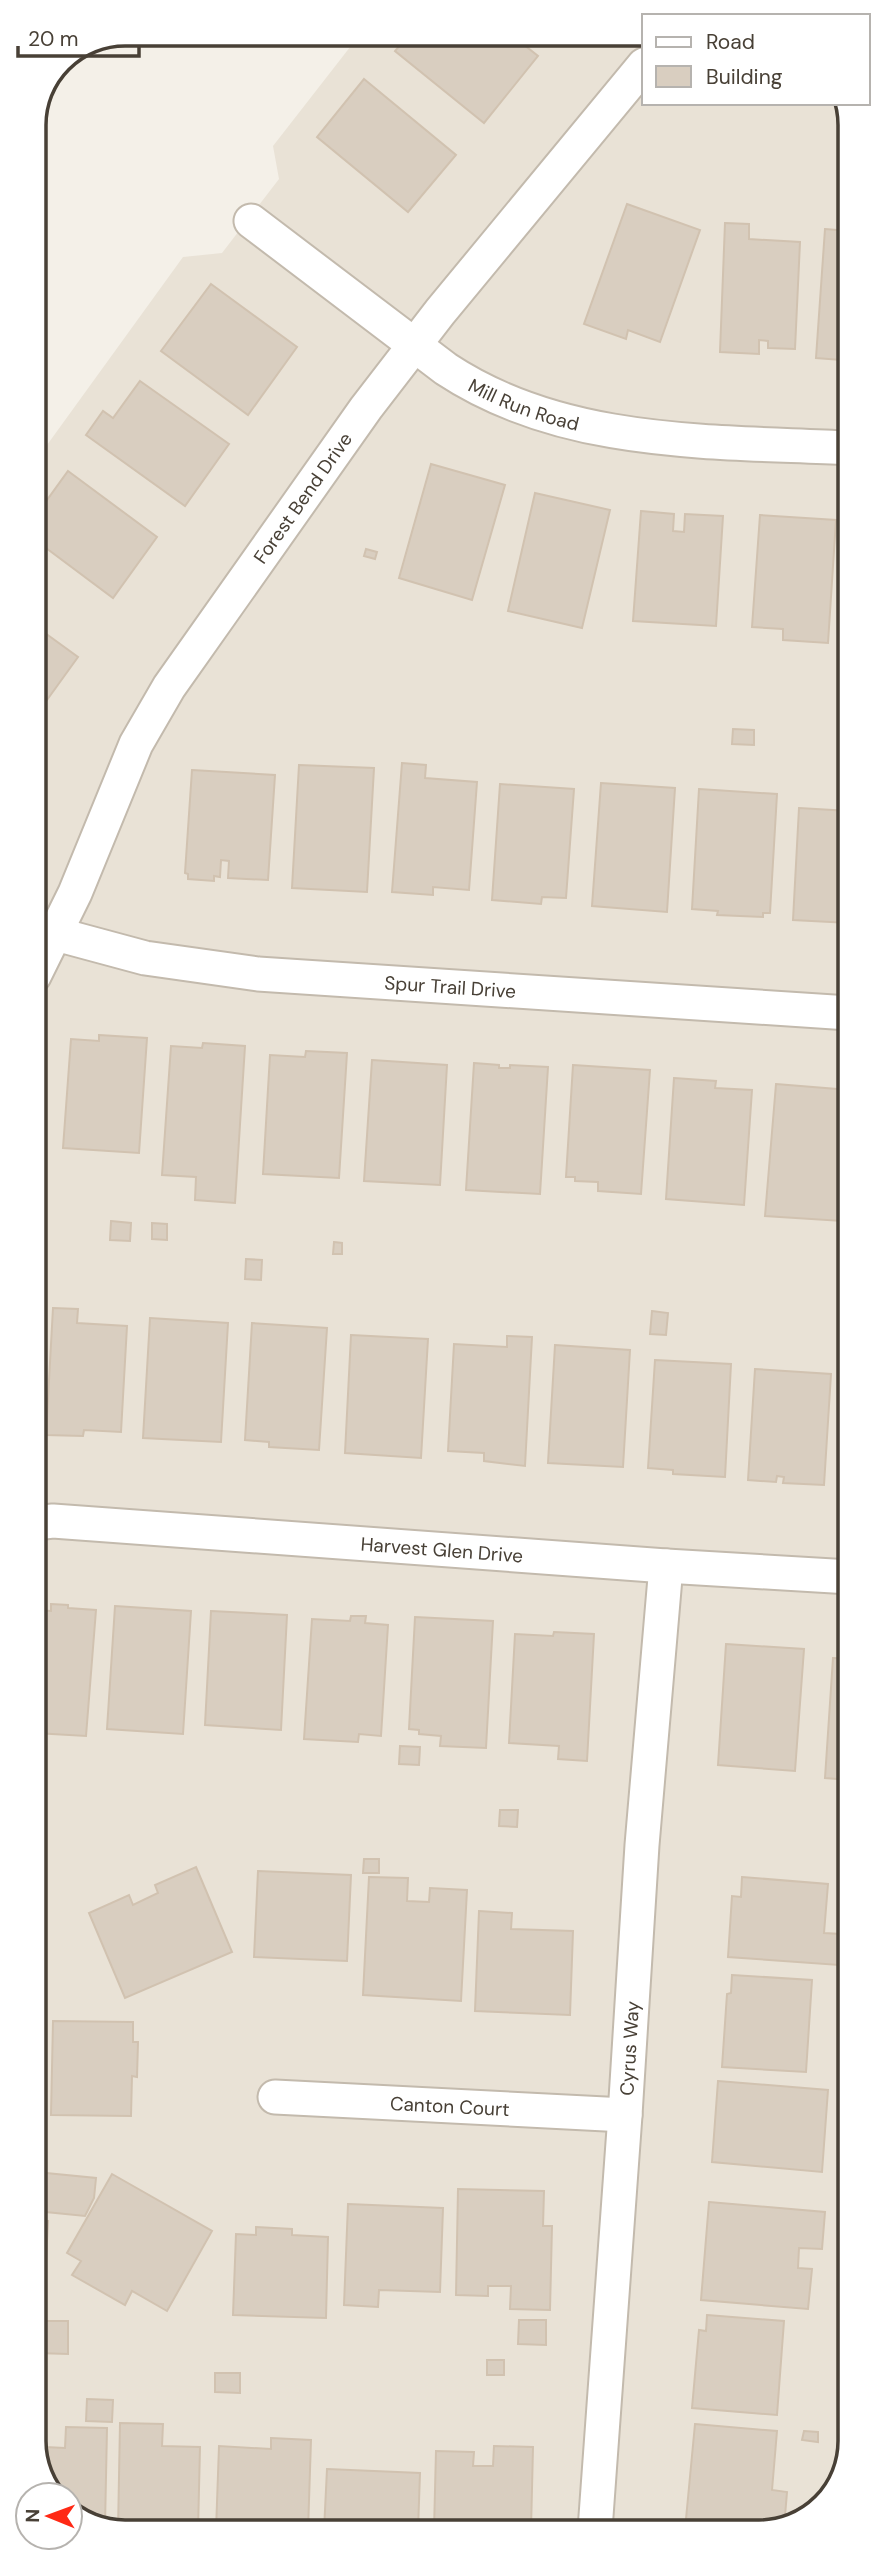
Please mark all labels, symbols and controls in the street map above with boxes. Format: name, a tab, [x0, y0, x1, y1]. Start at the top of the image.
scale bar	[18, 14, 138, 58]
legend	[642, 14, 870, 105]
text: 20 m	[28, 25, 79, 53]
text: Road	[706, 28, 755, 56]
text: Building	[706, 63, 783, 91]
street label: Mill Run Road	[464, 372, 582, 436]
street label: Forest Bend Drive	[248, 427, 358, 569]
street label: Spur Trail Drive	[384, 970, 517, 1003]
street label: Harvest Glen Drive	[360, 1531, 524, 1568]
street label: Cyrus Way	[614, 2000, 645, 2096]
street label: Canton Court	[389, 2090, 510, 2122]
north arrow	[14, 2481, 84, 2551]
text: N	[20, 2509, 45, 2523]

